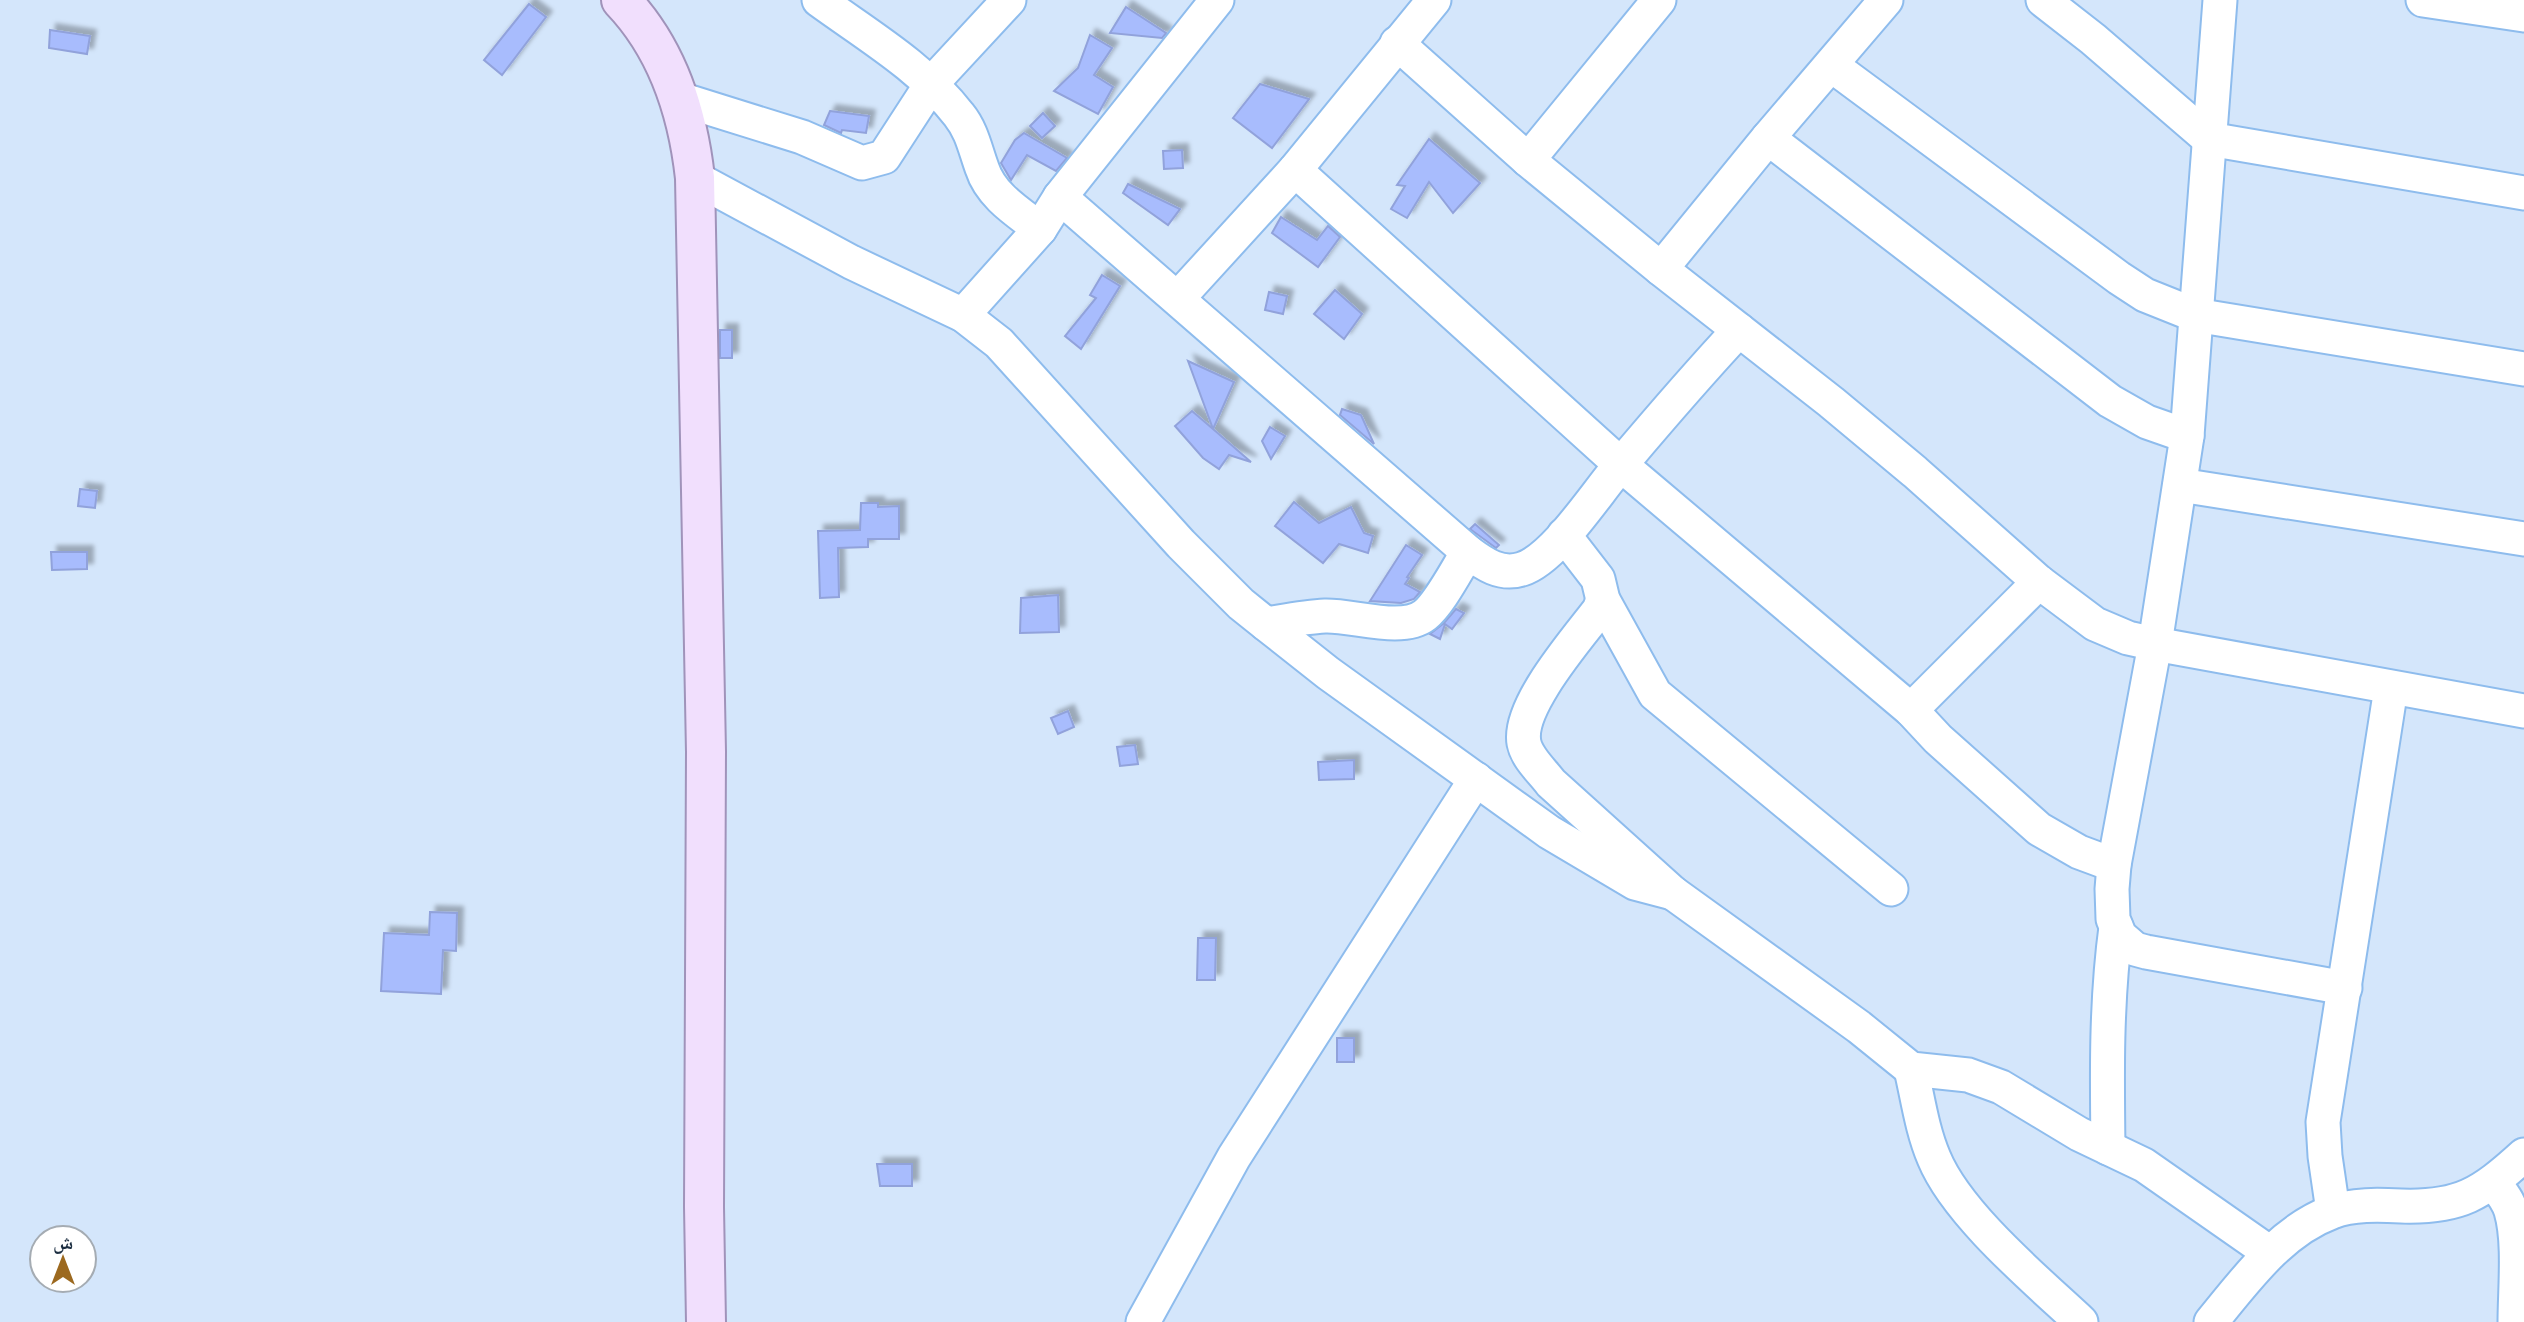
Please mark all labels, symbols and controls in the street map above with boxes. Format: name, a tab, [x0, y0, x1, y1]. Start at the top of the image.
north arrow	[28, 1224, 98, 1294]
text: ش	[53, 1230, 73, 1254]

